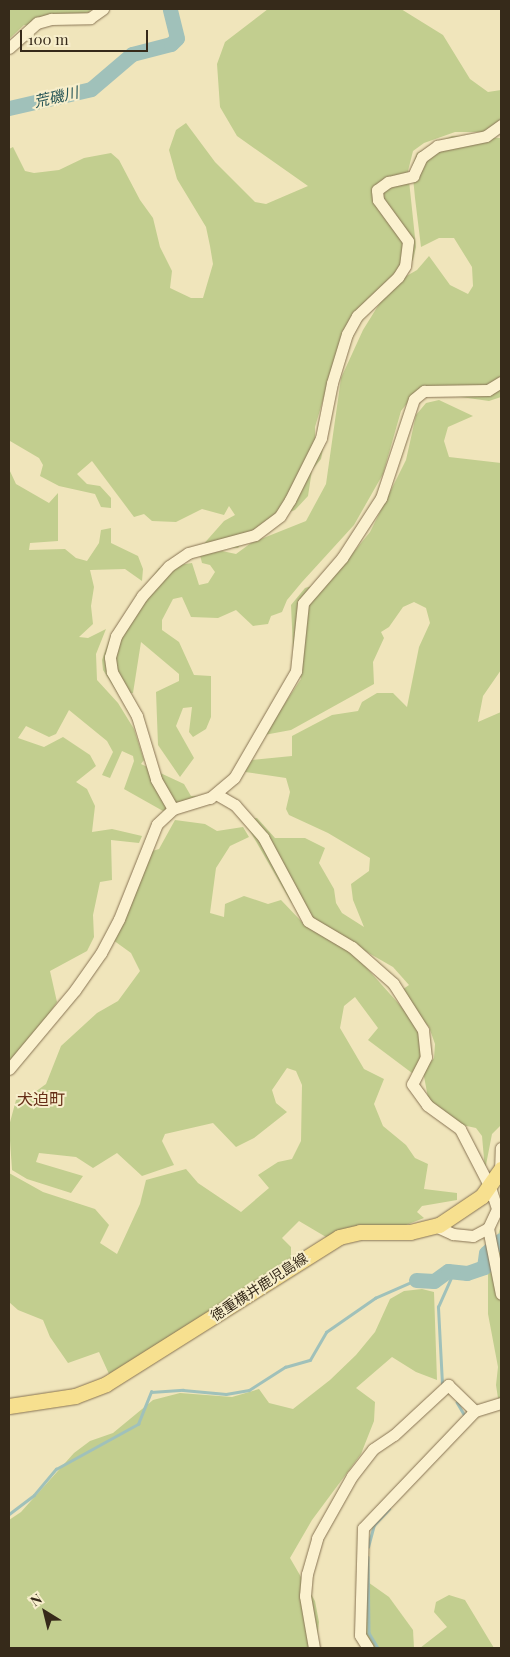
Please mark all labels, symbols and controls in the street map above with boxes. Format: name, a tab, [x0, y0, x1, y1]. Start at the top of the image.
scale bar	[22, 20, 150, 52]
text: 100 m	[28, 29, 69, 49]
water label: 荒磯川	[32, 83, 80, 111]
district label: 犬迫町	[17, 1089, 65, 1109]
street label: 徳重横井鹿児島線	[207, 1249, 311, 1325]
north arrow	[20, 1587, 70, 1637]
text: N	[26, 1589, 46, 1610]

